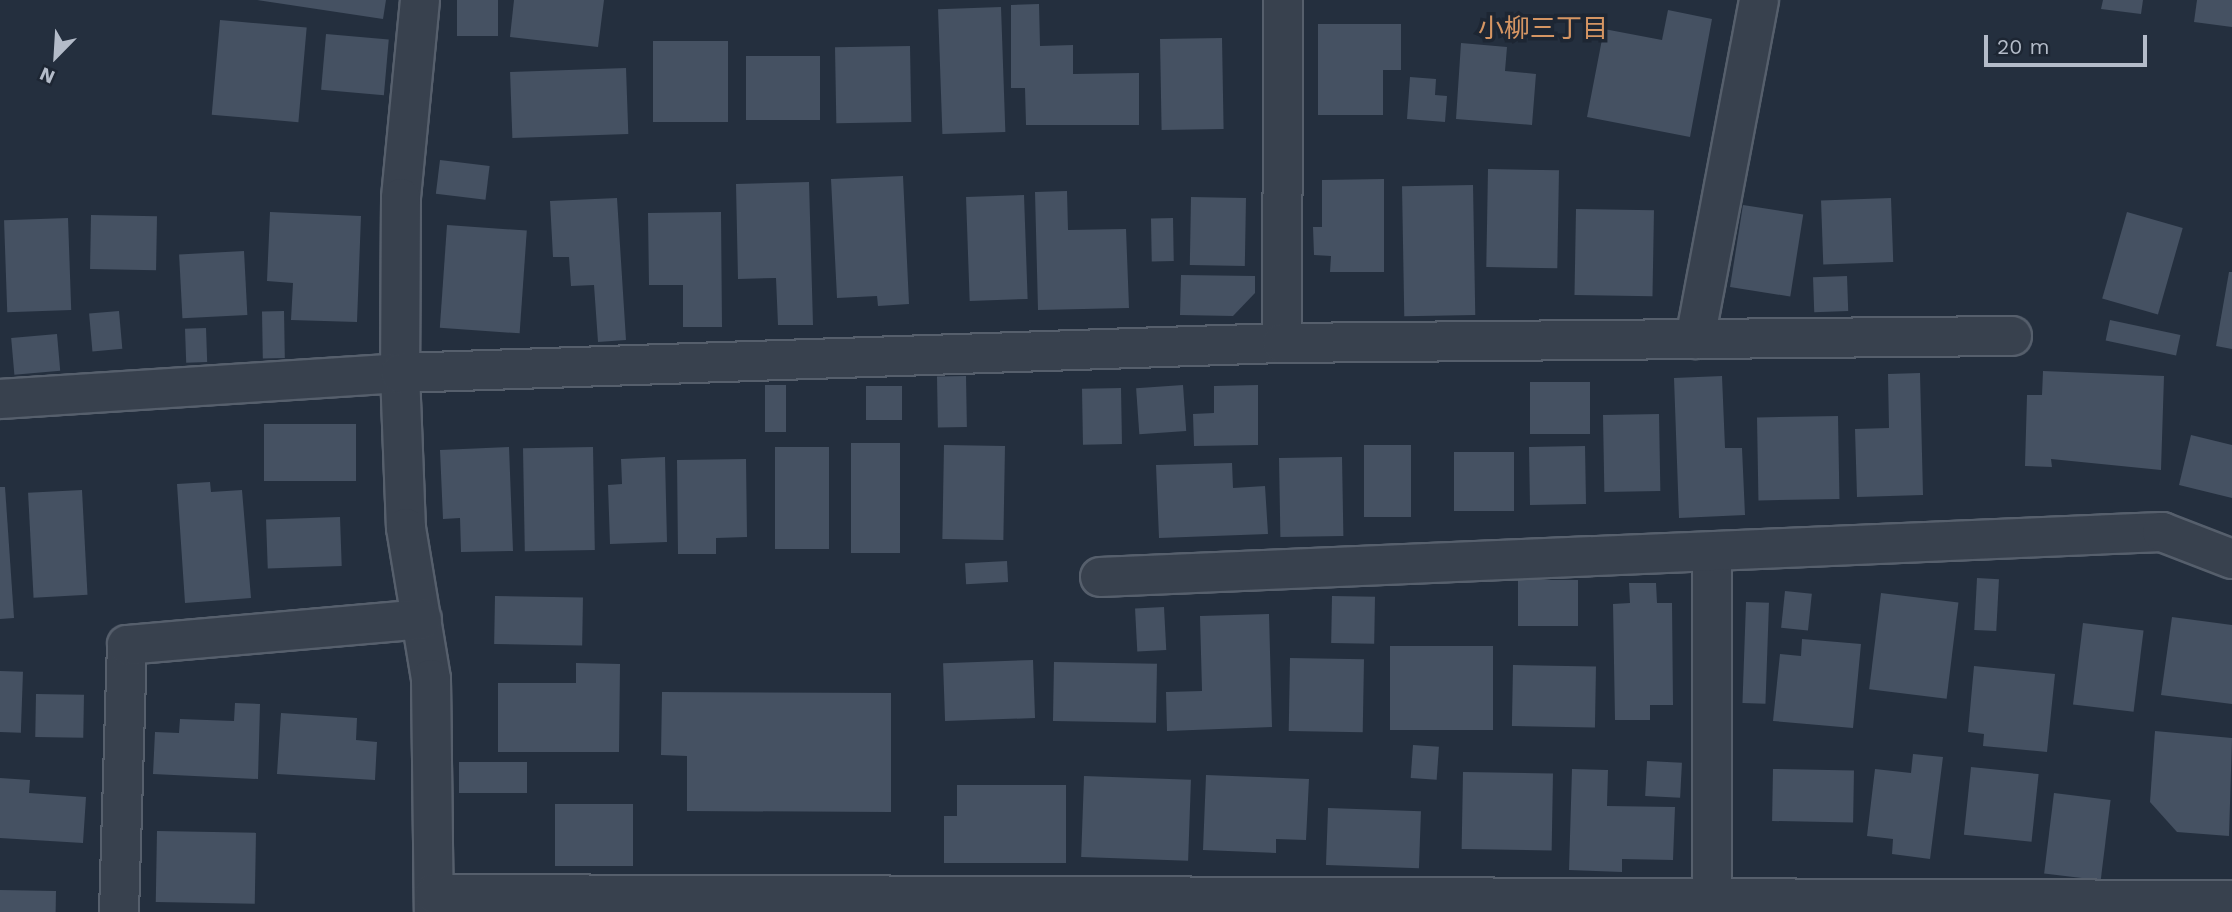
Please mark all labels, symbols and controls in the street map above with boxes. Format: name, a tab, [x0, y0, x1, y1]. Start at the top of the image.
district label: 小柳三丁目	[1478, 13, 1608, 45]
north arrow	[21, 21, 91, 91]
scale bar	[1987, 21, 2150, 65]
text: 20 m	[1997, 34, 2049, 59]
text: N	[36, 62, 58, 89]

